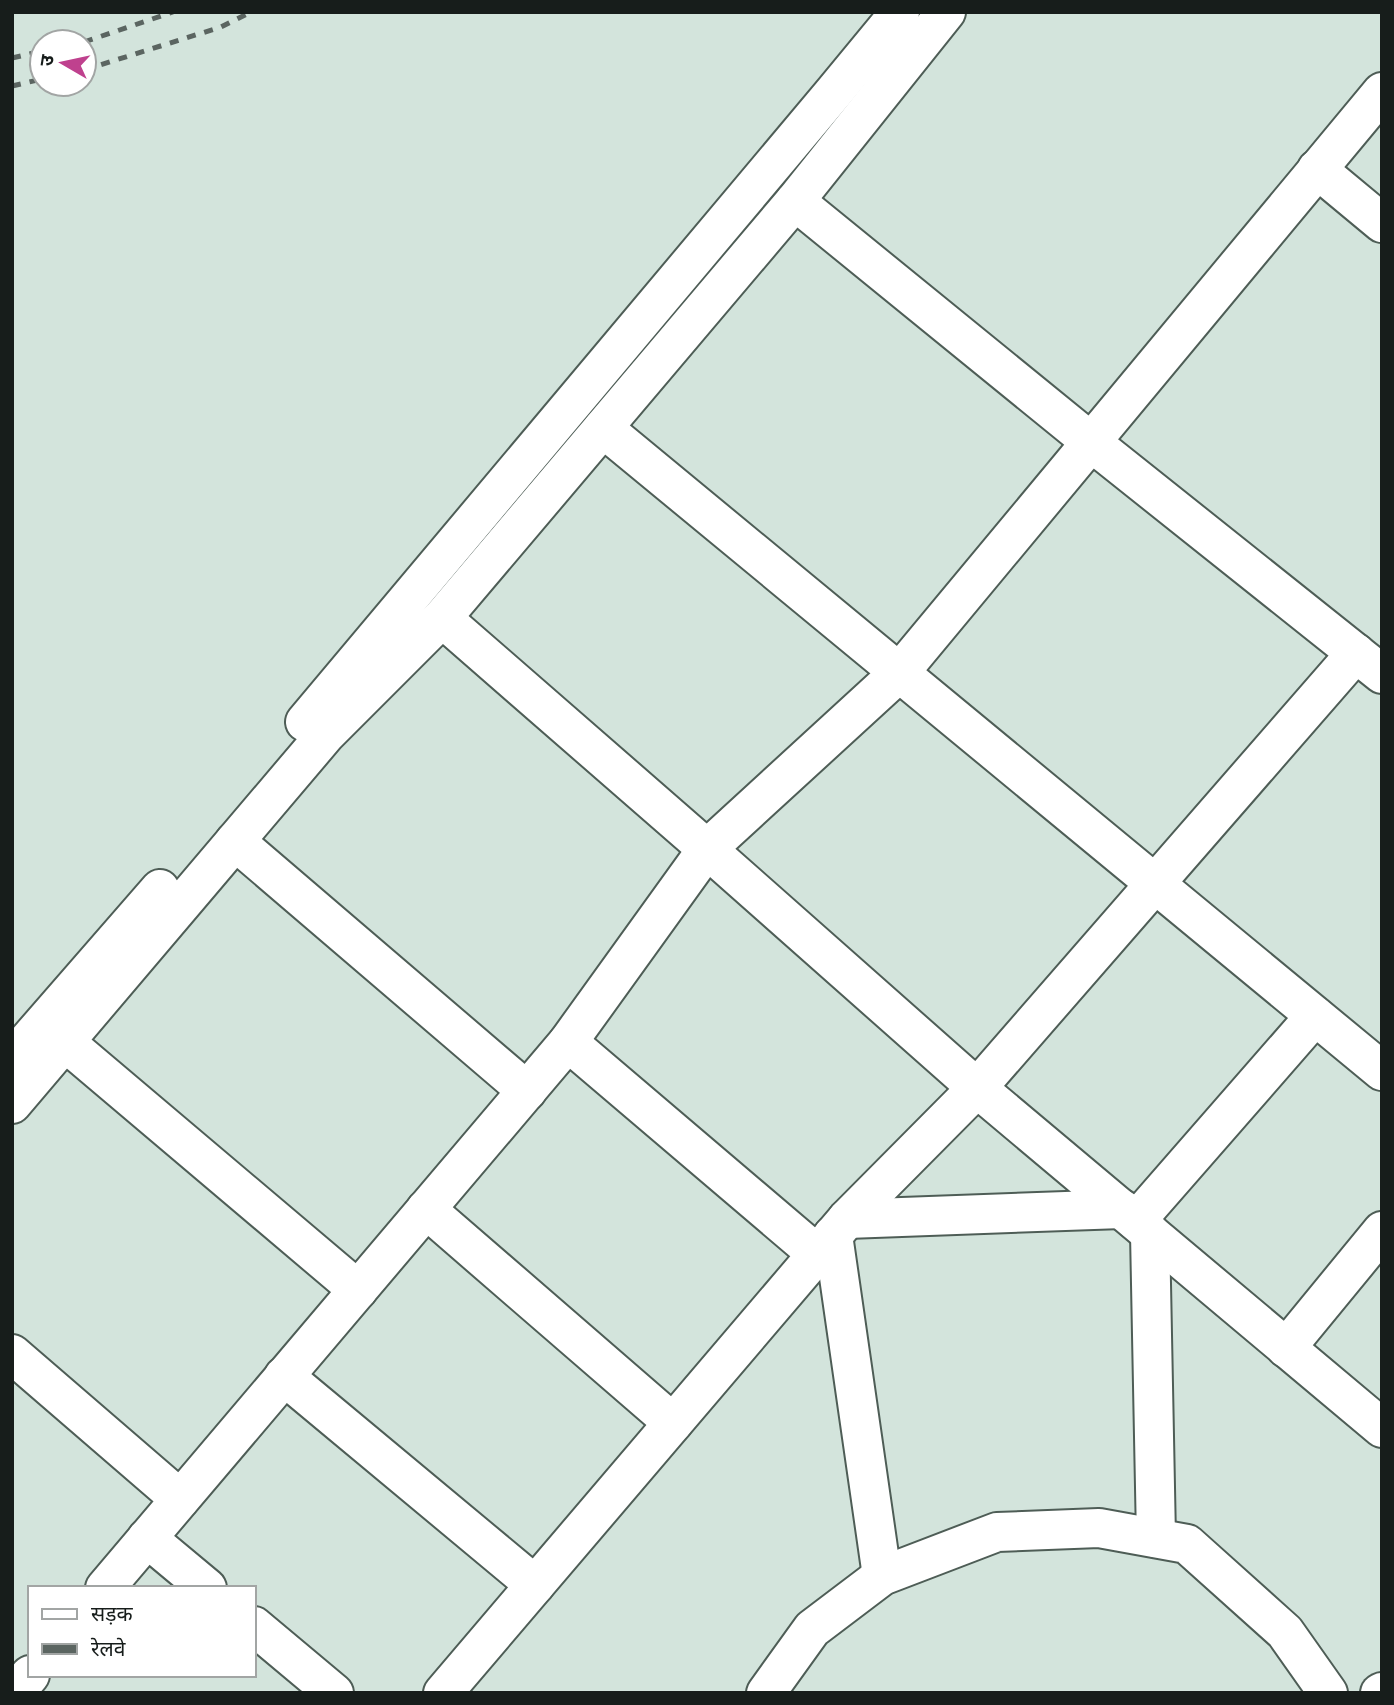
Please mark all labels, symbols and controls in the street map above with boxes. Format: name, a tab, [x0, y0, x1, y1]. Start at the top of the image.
north arrow	[28, 28, 98, 98]
text: उ	[33, 52, 60, 68]
legend	[28, 1586, 256, 1677]
text: सड़क	[91, 1600, 133, 1628]
text: रेलवे	[90, 1635, 126, 1663]

